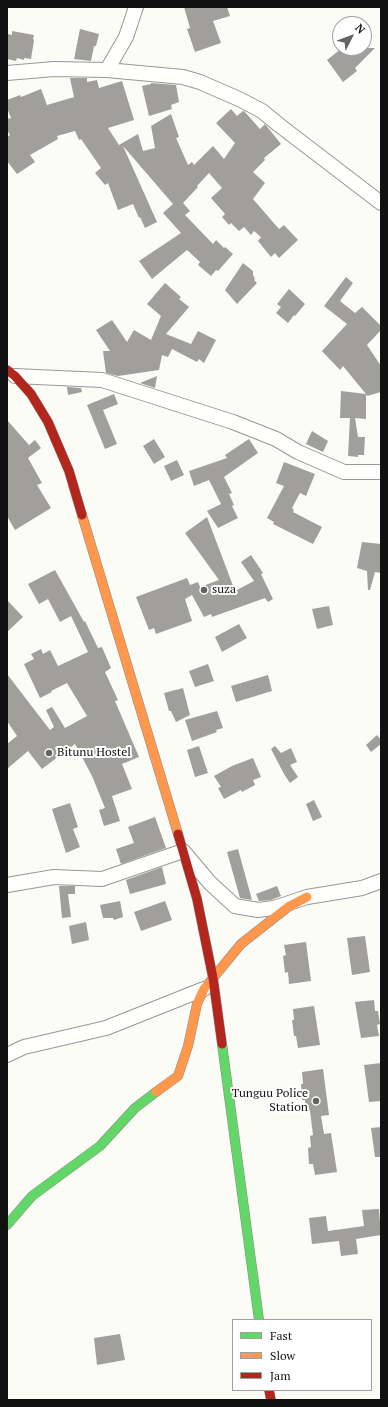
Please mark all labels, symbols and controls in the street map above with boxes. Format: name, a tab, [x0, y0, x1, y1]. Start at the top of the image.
north arrow	[332, 16, 372, 56]
text: N	[352, 21, 368, 36]
place label: suza	[212, 583, 236, 597]
marker: suza	[199, 585, 209, 595]
place label: Bitunu Hostel	[57, 746, 131, 760]
marker: Bitunu Hostel	[44, 748, 54, 758]
place label: Tunguu Police Station	[232, 1087, 308, 1115]
marker: Tunguu Police Station	[311, 1096, 321, 1106]
legend	[232, 1319, 372, 1391]
text: Fast	[270, 1328, 292, 1343]
text: Slow	[270, 1348, 295, 1363]
text: Jam	[270, 1368, 291, 1383]

